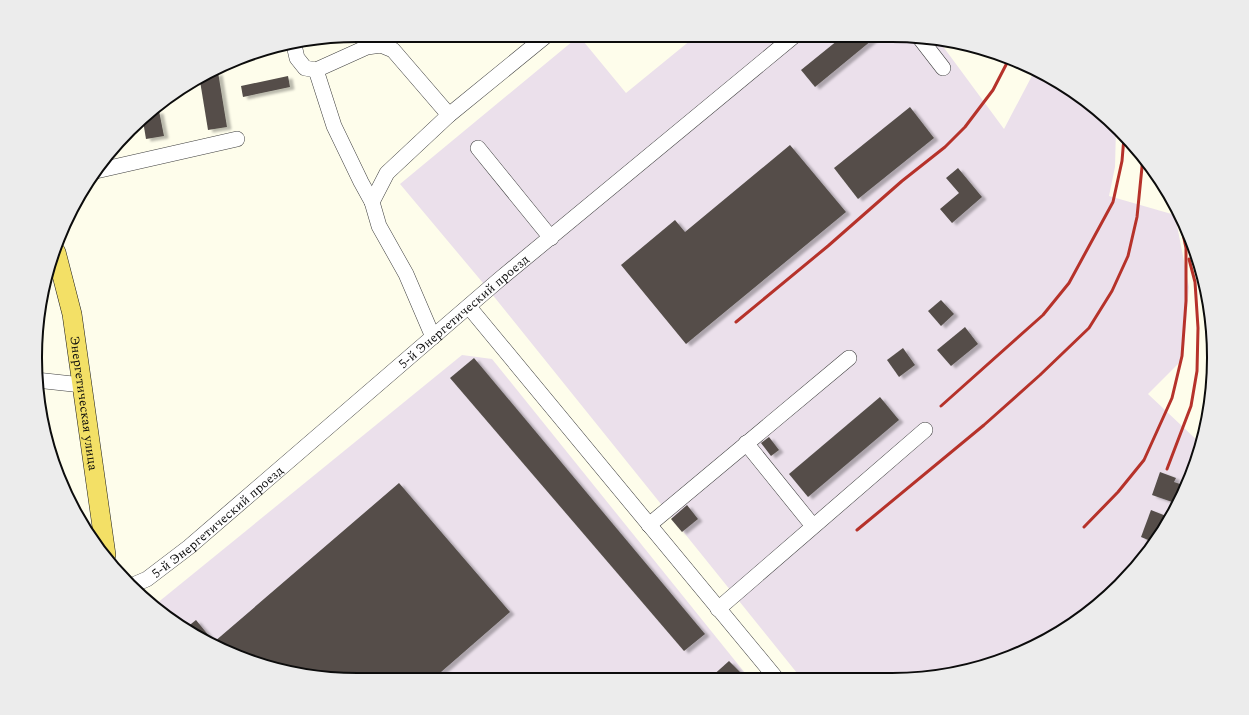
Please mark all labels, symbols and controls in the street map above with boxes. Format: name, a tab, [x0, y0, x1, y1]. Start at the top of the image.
street label: 5-й Энергетический проезд	[394, 250, 534, 373]
street label: Энергетическая улица	[64, 335, 103, 472]
street label: 5-й Энергетический проезд	[147, 461, 288, 583]

